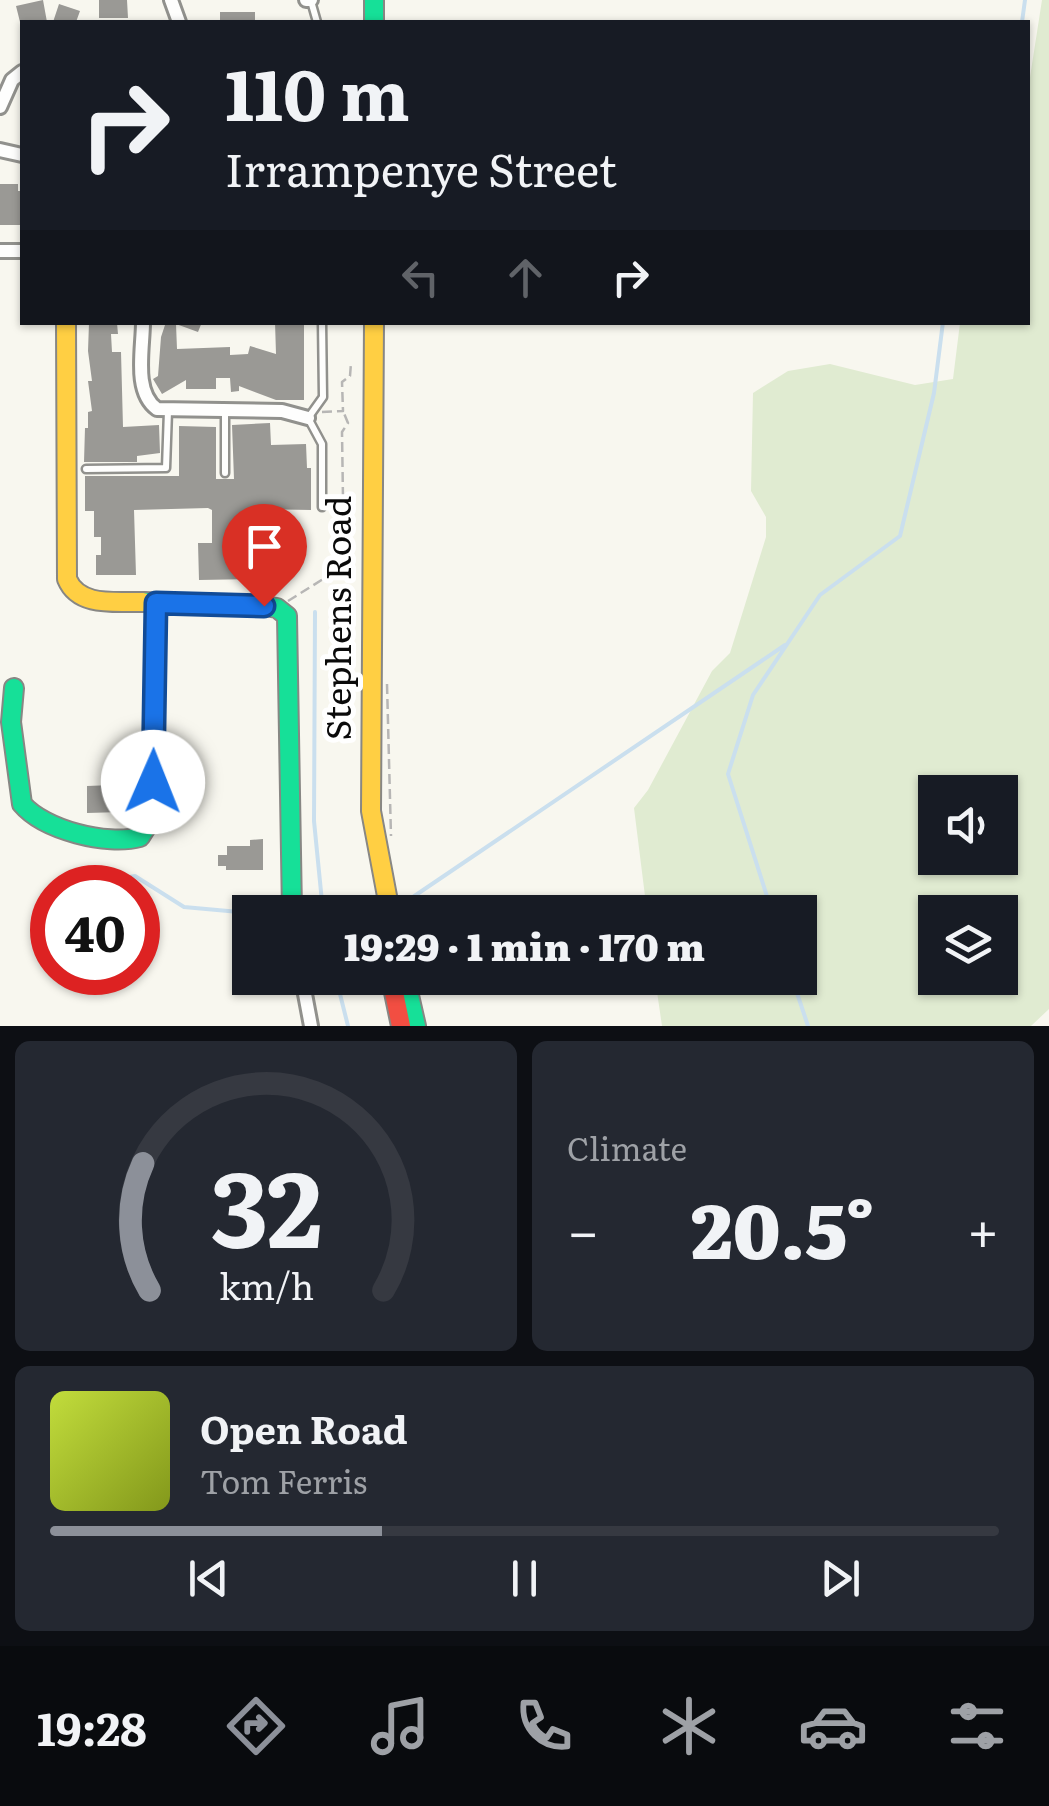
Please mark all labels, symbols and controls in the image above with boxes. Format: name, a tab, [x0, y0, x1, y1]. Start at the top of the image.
text: 110 m	[225, 39, 410, 143]
icon: right	[60, 60, 190, 190]
text: Irrampenye Street	[225, 134, 617, 201]
icon: left	[393, 250, 448, 305]
icon: ahead	[498, 250, 553, 305]
icon: right	[603, 250, 658, 305]
street label: Stephens Road	[310, 496, 362, 740]
pin	[222, 504, 307, 607]
icon: arrive	[237, 519, 292, 574]
position arrow	[101, 730, 205, 834]
map controls	[918, 775, 1018, 995]
button: sound	[918, 775, 1018, 875]
speed limit sign: 40	[30, 865, 160, 995]
button: layers	[918, 895, 1018, 995]
text: 19:29 · 1 min · 170 m	[344, 916, 705, 973]
text: Climate	[567, 1123, 687, 1171]
text: 32	[210, 1126, 322, 1280]
text: 20.5°	[691, 1171, 875, 1282]
text: −	[567, 1187, 599, 1269]
text: +	[967, 1187, 999, 1269]
text: km/h	[218, 1258, 314, 1311]
text: Open Road	[200, 1399, 408, 1456]
text: Tom Ferris	[200, 1456, 367, 1504]
icon: previous	[181, 1551, 236, 1606]
icon: pause	[497, 1551, 552, 1606]
icon: next	[813, 1551, 868, 1606]
icon: directions	[221, 1691, 291, 1761]
icon: music	[365, 1691, 435, 1761]
icon: phone	[509, 1691, 579, 1761]
icon: climate	[654, 1691, 724, 1761]
icon: car	[798, 1691, 868, 1761]
icon: filters	[942, 1691, 1012, 1761]
text: 19:28	[37, 1693, 147, 1760]

